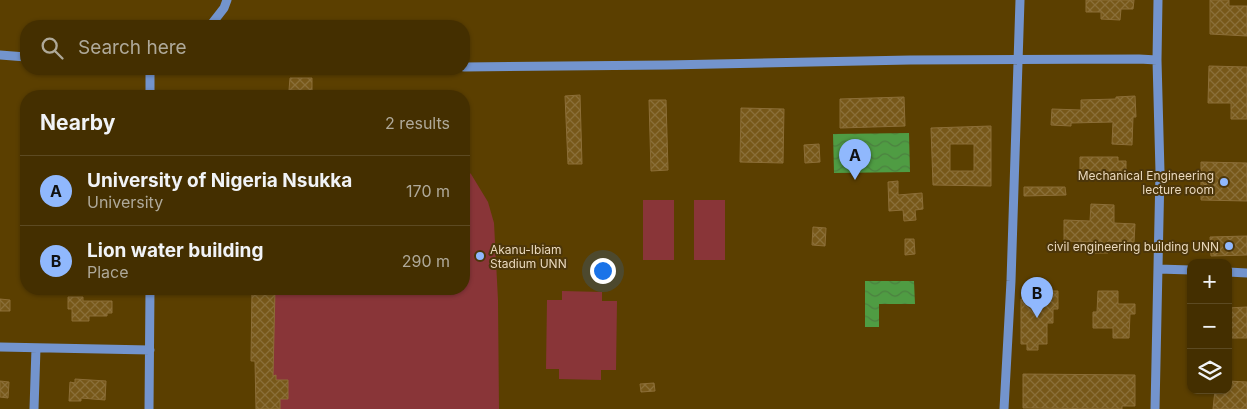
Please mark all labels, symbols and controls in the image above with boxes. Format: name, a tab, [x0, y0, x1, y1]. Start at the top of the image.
search box	[20, 20, 470, 75]
icon: search	[38, 34, 66, 62]
text: Search here	[78, 36, 187, 59]
text: Nearby	[40, 110, 115, 135]
text: 2 results	[385, 113, 450, 133]
pin: A	[839, 139, 871, 180]
place label: Mechanical Engineering lecture room	[1078, 168, 1214, 197]
text: University of Nigeria Nsukka	[87, 169, 352, 192]
marker: Mechanical Engineering lecture room	[1218, 176, 1230, 188]
text: A	[50, 181, 62, 201]
text: 170 m	[406, 181, 450, 201]
text: University	[87, 192, 163, 212]
text: Lion water building	[87, 239, 263, 262]
place label: civil engineering building UNN	[1047, 239, 1219, 254]
marker: civil engineering building UNN	[1223, 240, 1235, 252]
place label: Akanu-Ibiam Stadium UNN	[490, 242, 567, 271]
marker: Akanu-Ibiam Stadium UNN	[474, 250, 486, 262]
text: B	[51, 251, 61, 271]
text: 290 m	[402, 251, 450, 271]
your location	[590, 258, 616, 284]
map controls	[1187, 259, 1232, 394]
button: +	[1187, 259, 1232, 304]
text: Place	[87, 262, 129, 282]
pin: B	[1021, 277, 1053, 318]
button: −	[1187, 304, 1232, 349]
button: layers	[1187, 349, 1232, 394]

